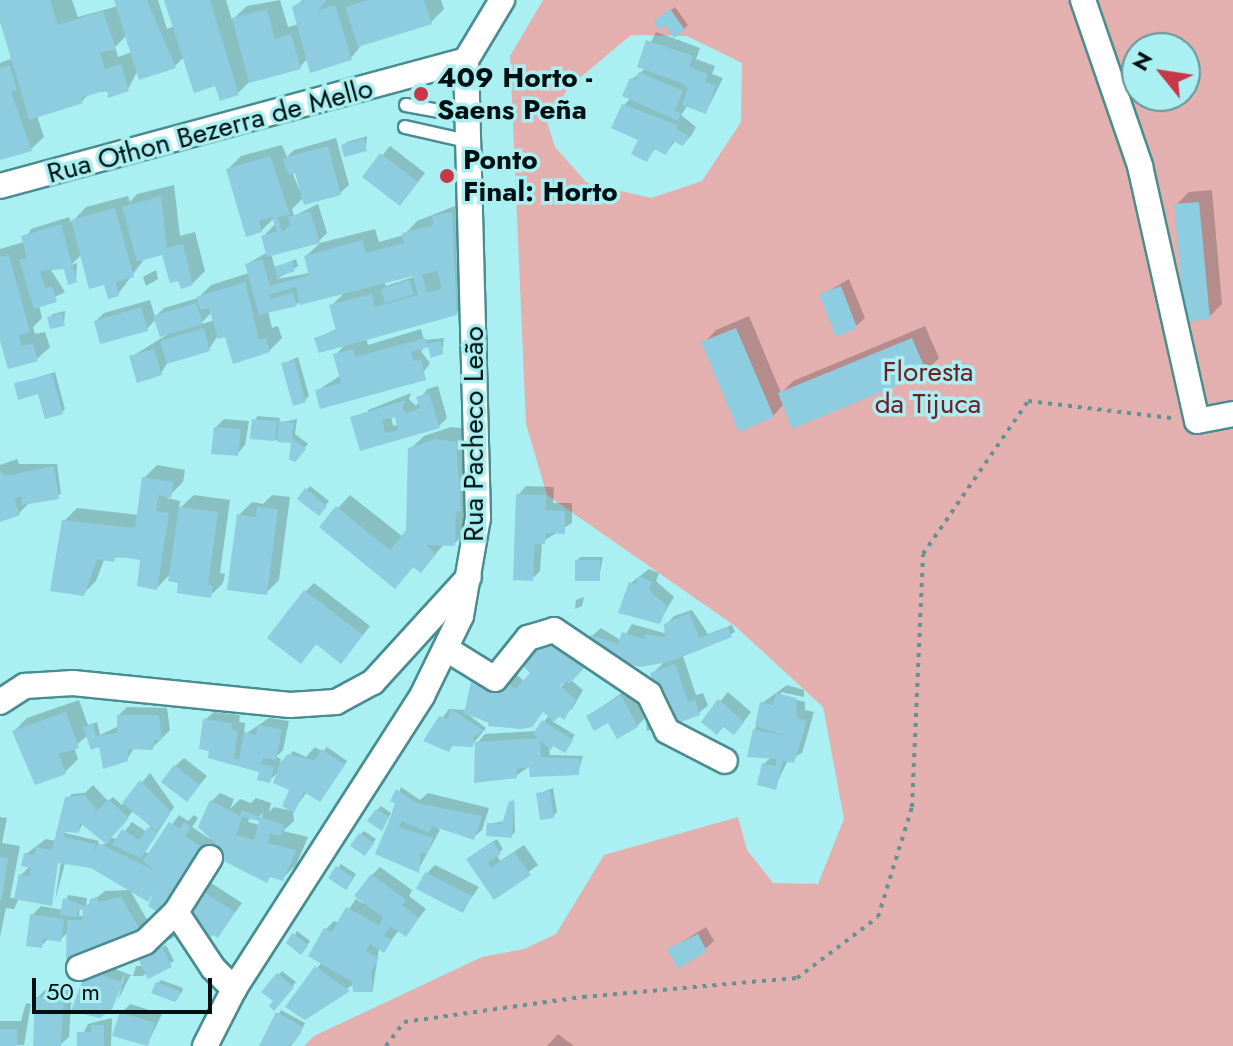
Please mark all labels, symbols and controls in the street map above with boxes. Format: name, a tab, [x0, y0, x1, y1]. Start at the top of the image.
north arrow	[1121, 32, 1201, 112]
text: N	[1124, 45, 1160, 77]
place label: 409 Horto - Saens Peña	[437, 61, 592, 127]
street label: Rua Othon Bezerra de Mello	[43, 71, 377, 191]
marker: 409 Horto - Saens Peña	[412, 85, 430, 103]
place label: Ponto Final: Horto	[463, 143, 618, 209]
marker: Ponto Final: Horto	[438, 167, 456, 185]
street label: Rua Pacheco Leão	[457, 326, 491, 542]
park label: Floresta da Tijuca	[875, 355, 981, 421]
scale bar	[36, 962, 216, 1012]
text: 50 m	[46, 974, 100, 1009]

